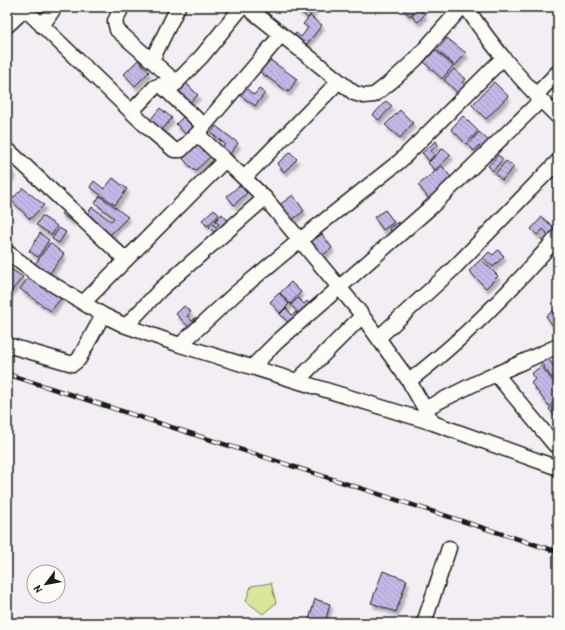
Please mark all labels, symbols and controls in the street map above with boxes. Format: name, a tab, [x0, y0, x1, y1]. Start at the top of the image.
north arrow	[26, 564, 66, 604]
text: N	[30, 583, 45, 595]

